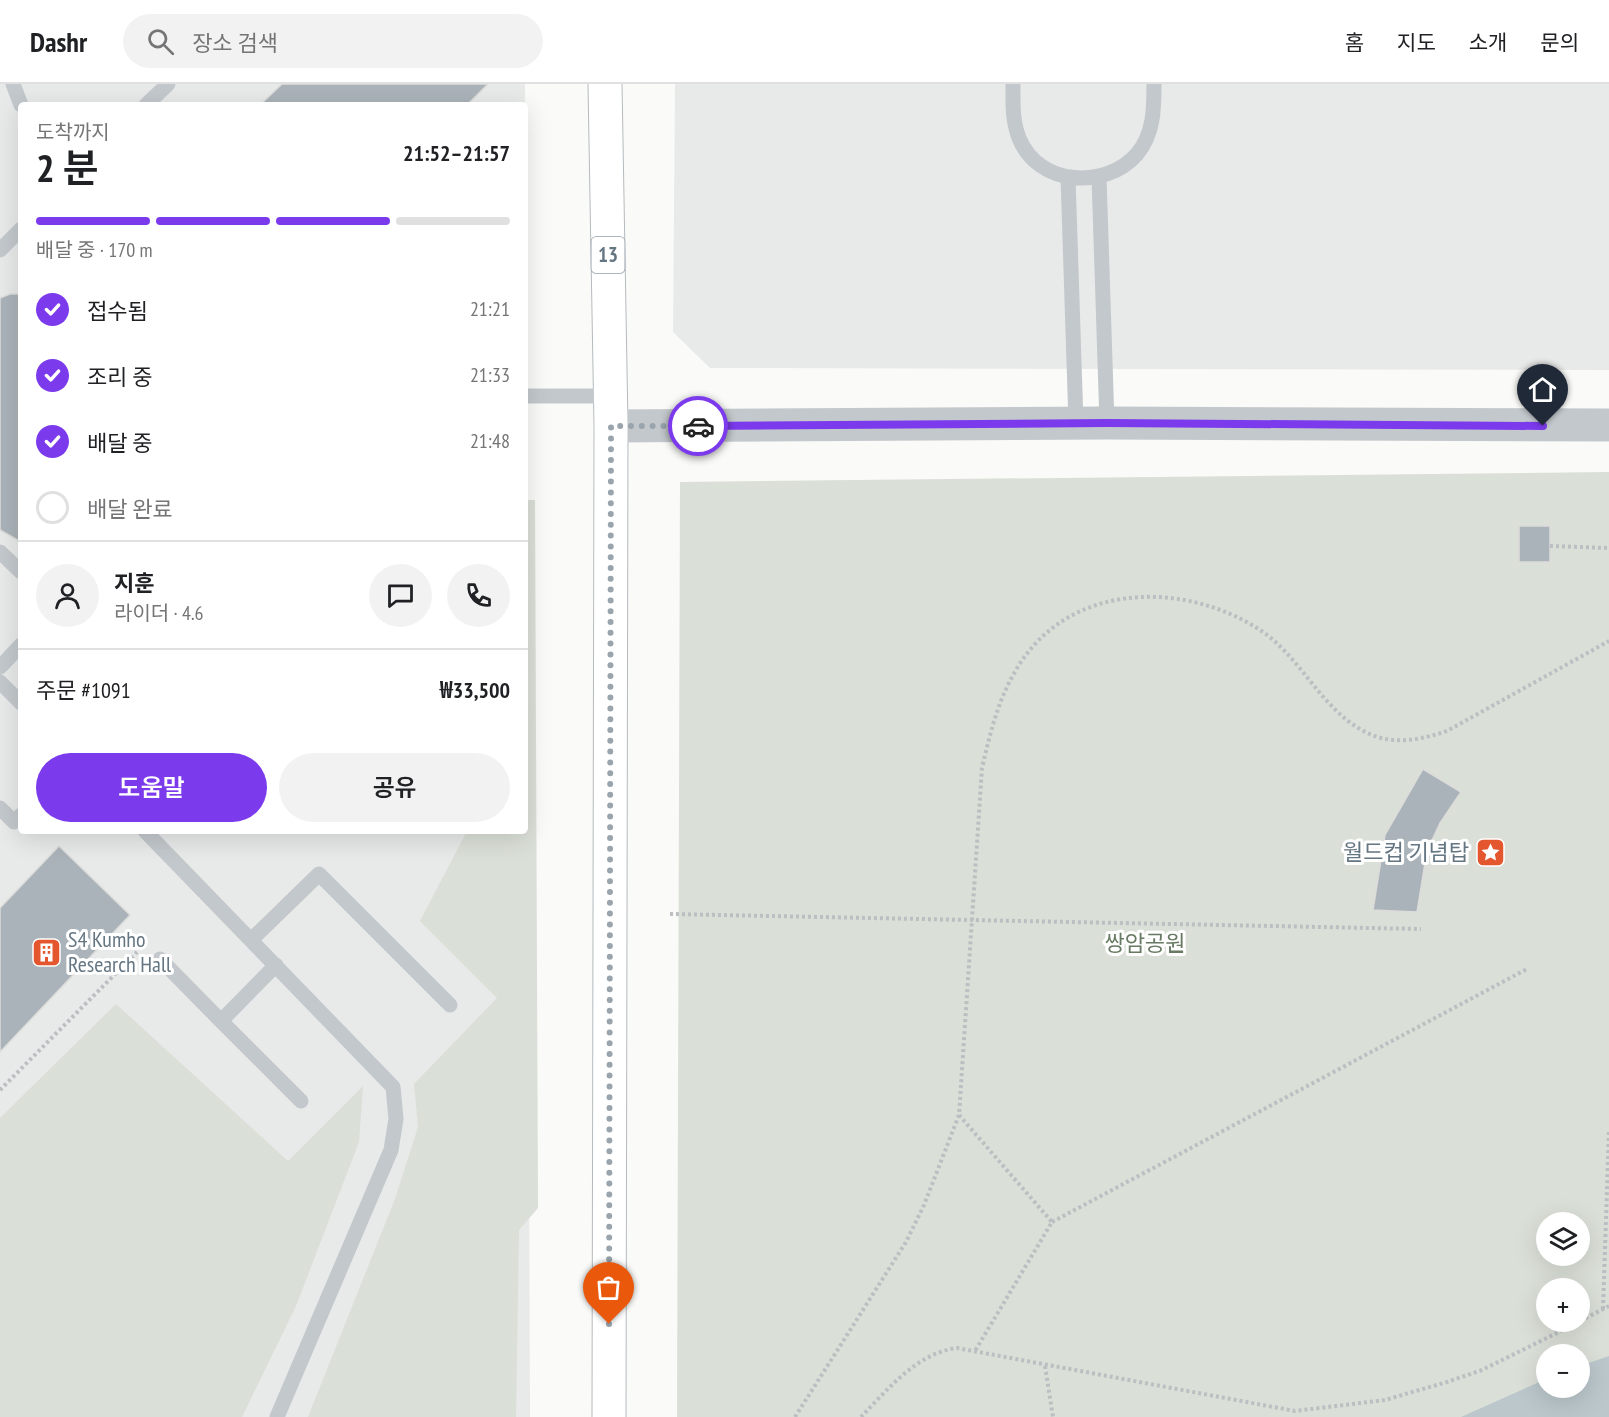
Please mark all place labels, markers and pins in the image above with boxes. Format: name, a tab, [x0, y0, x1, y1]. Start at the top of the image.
pin	[1517, 364, 1568, 426]
place icon: 월드컵 기념탑	[1474, 836, 1506, 868]
place label: 월드컵 기념탑	[1343, 838, 1469, 866]
place label: S4 Kumho Research Hall	[68, 925, 172, 978]
building icon: S4 Kumho Research Hall	[31, 936, 63, 968]
pin	[583, 1262, 634, 1324]

